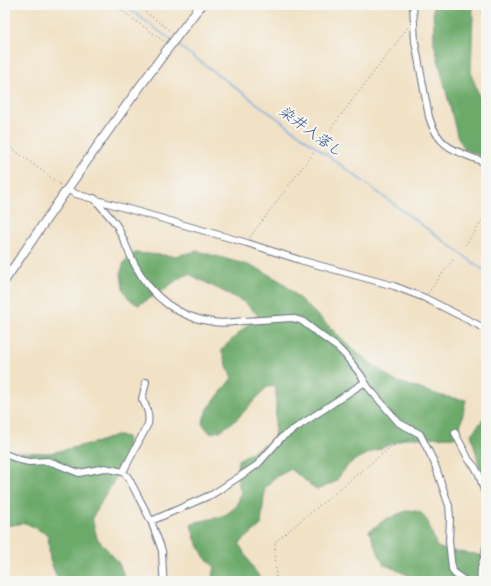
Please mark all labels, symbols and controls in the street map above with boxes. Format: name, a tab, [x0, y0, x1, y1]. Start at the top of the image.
water label: 染井入落し	[275, 102, 347, 161]

